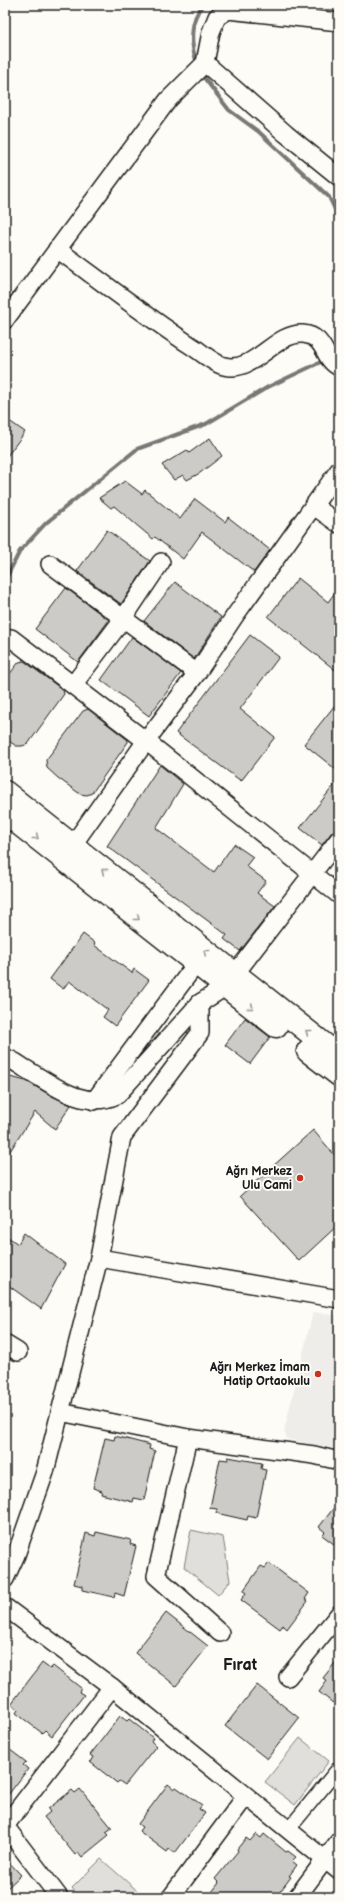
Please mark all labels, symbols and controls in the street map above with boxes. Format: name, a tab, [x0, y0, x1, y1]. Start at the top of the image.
one-way arrow	[31, 832, 38, 839]
one-way arrow	[101, 869, 108, 876]
one-way arrow	[133, 913, 140, 920]
one-way arrow	[203, 950, 210, 957]
one-way arrow	[246, 1002, 253, 1009]
one-way arrow	[306, 1030, 313, 1037]
place label: Ağrı Merkez Ulu Cami	[225, 1164, 292, 1193]
marker: Ağrı Merkez Ulu Cami	[295, 1173, 305, 1183]
place label: Ağrı Merkez İmam Hatip Ortaokulu	[209, 1358, 310, 1389]
marker: Ağrı Merkez İmam Hatip Ortaokulu	[313, 1369, 323, 1379]
district label: Fırat	[223, 1656, 258, 1675]

